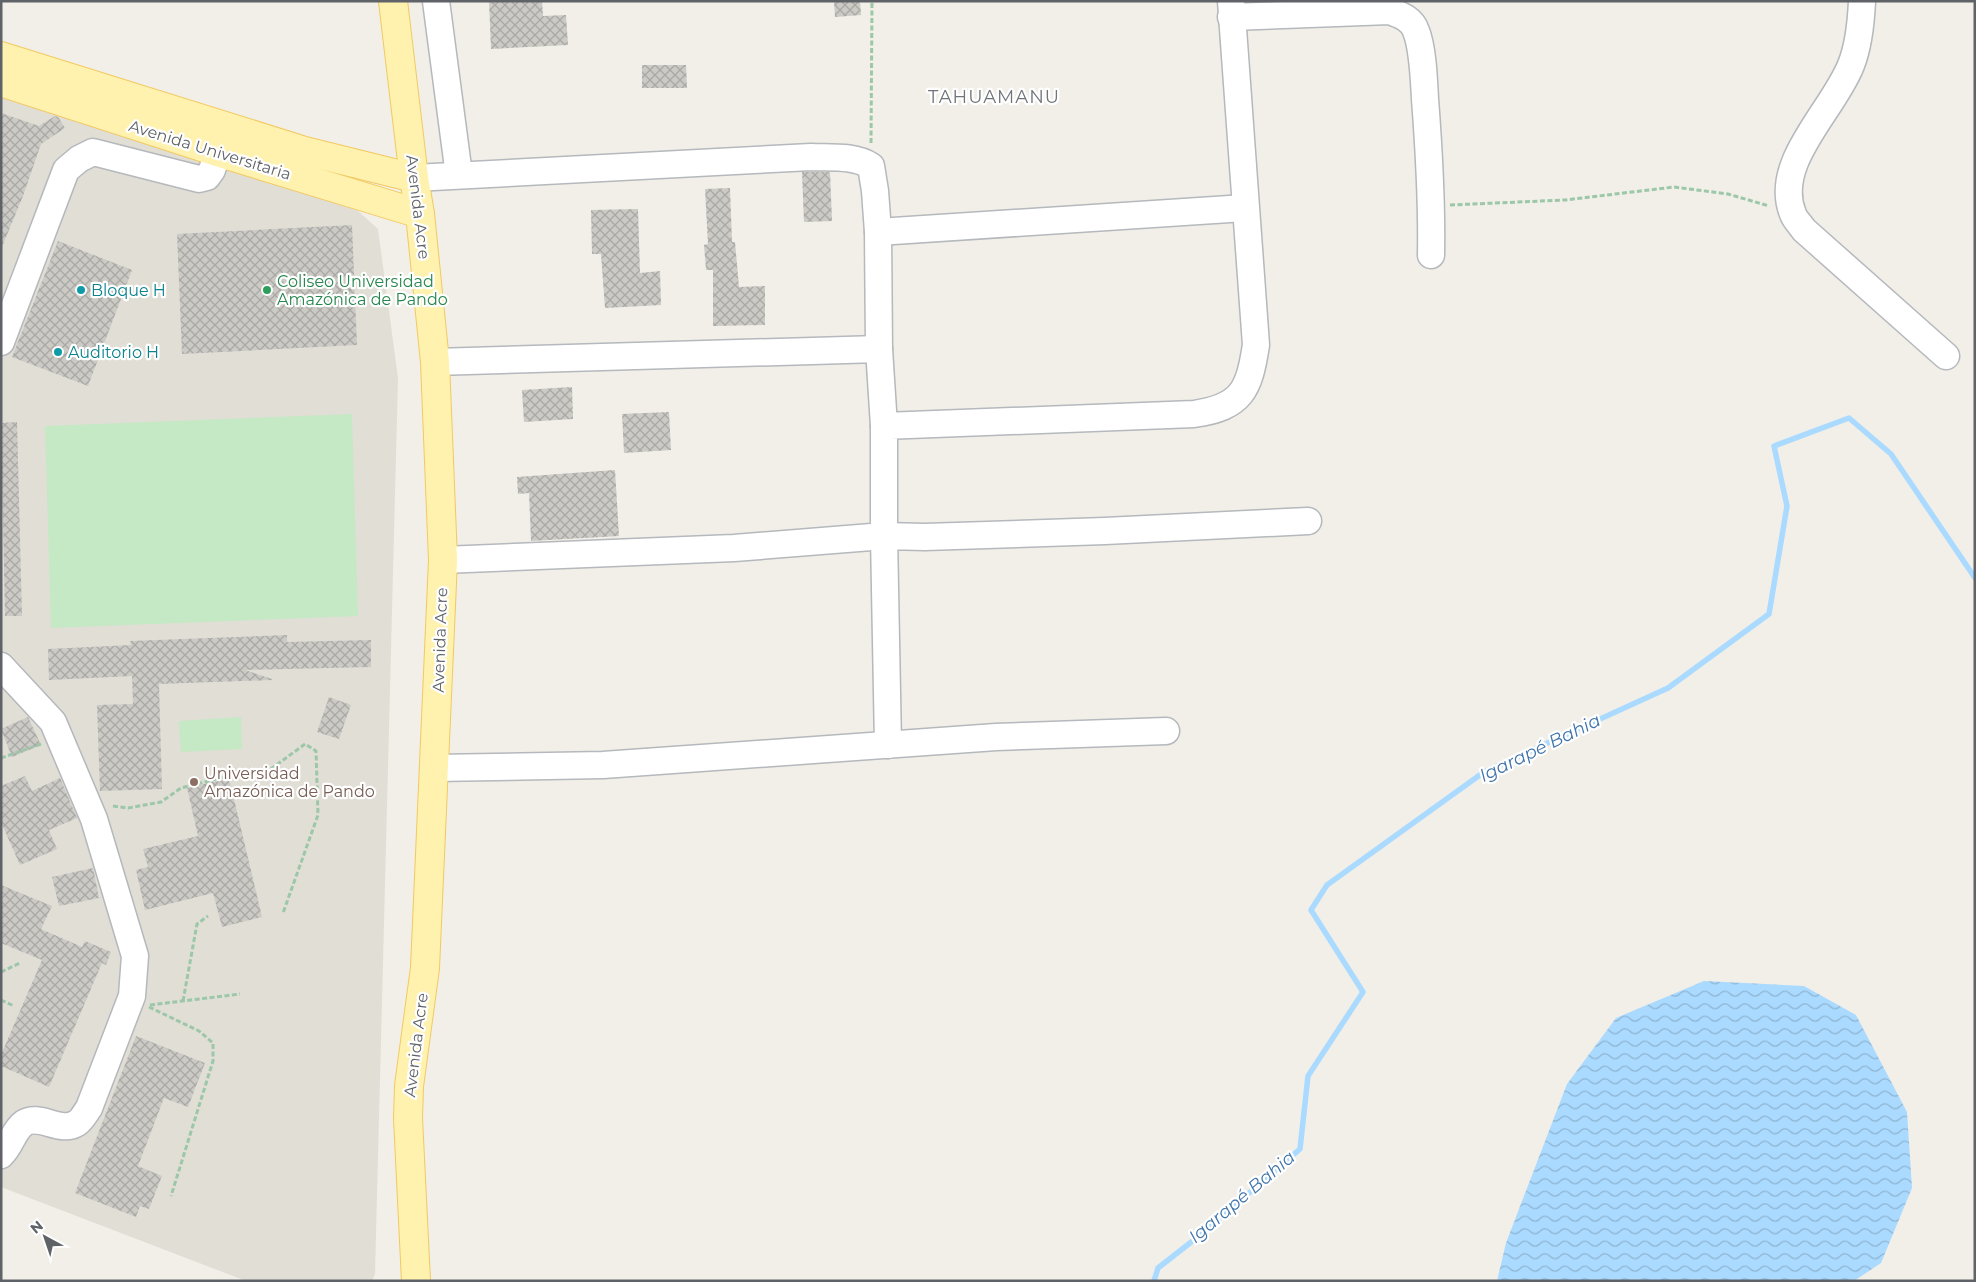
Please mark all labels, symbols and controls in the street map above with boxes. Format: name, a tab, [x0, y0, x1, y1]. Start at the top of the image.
district label: TAHUAMANU	[928, 86, 1060, 108]
street label: Avenida Universitaria	[127, 116, 293, 184]
street label: Avenida Acre	[402, 154, 434, 260]
place label: Coliseo Universidad Amazónica de Pando	[277, 272, 448, 309]
place label: Bloque H	[91, 281, 166, 300]
marker: Bloque H	[75, 284, 87, 296]
marker: Coliseo Universidad Amazónica de Pando	[261, 284, 273, 296]
place label: Auditorio H	[68, 343, 159, 362]
marker: Auditorio H	[52, 346, 64, 358]
street label: Avenida Acre	[429, 587, 451, 693]
water label: Igarapé Bahia	[1476, 709, 1604, 787]
place label: Universidad Amazónica de Pando	[204, 764, 375, 801]
marker: Universidad Amazónica de Pando	[188, 776, 200, 788]
street label: Avenida Acre	[400, 992, 432, 1098]
water label: Igarapé Bahia	[1184, 1146, 1300, 1248]
north arrow	[20, 1212, 70, 1262]
text: N	[27, 1217, 47, 1238]

